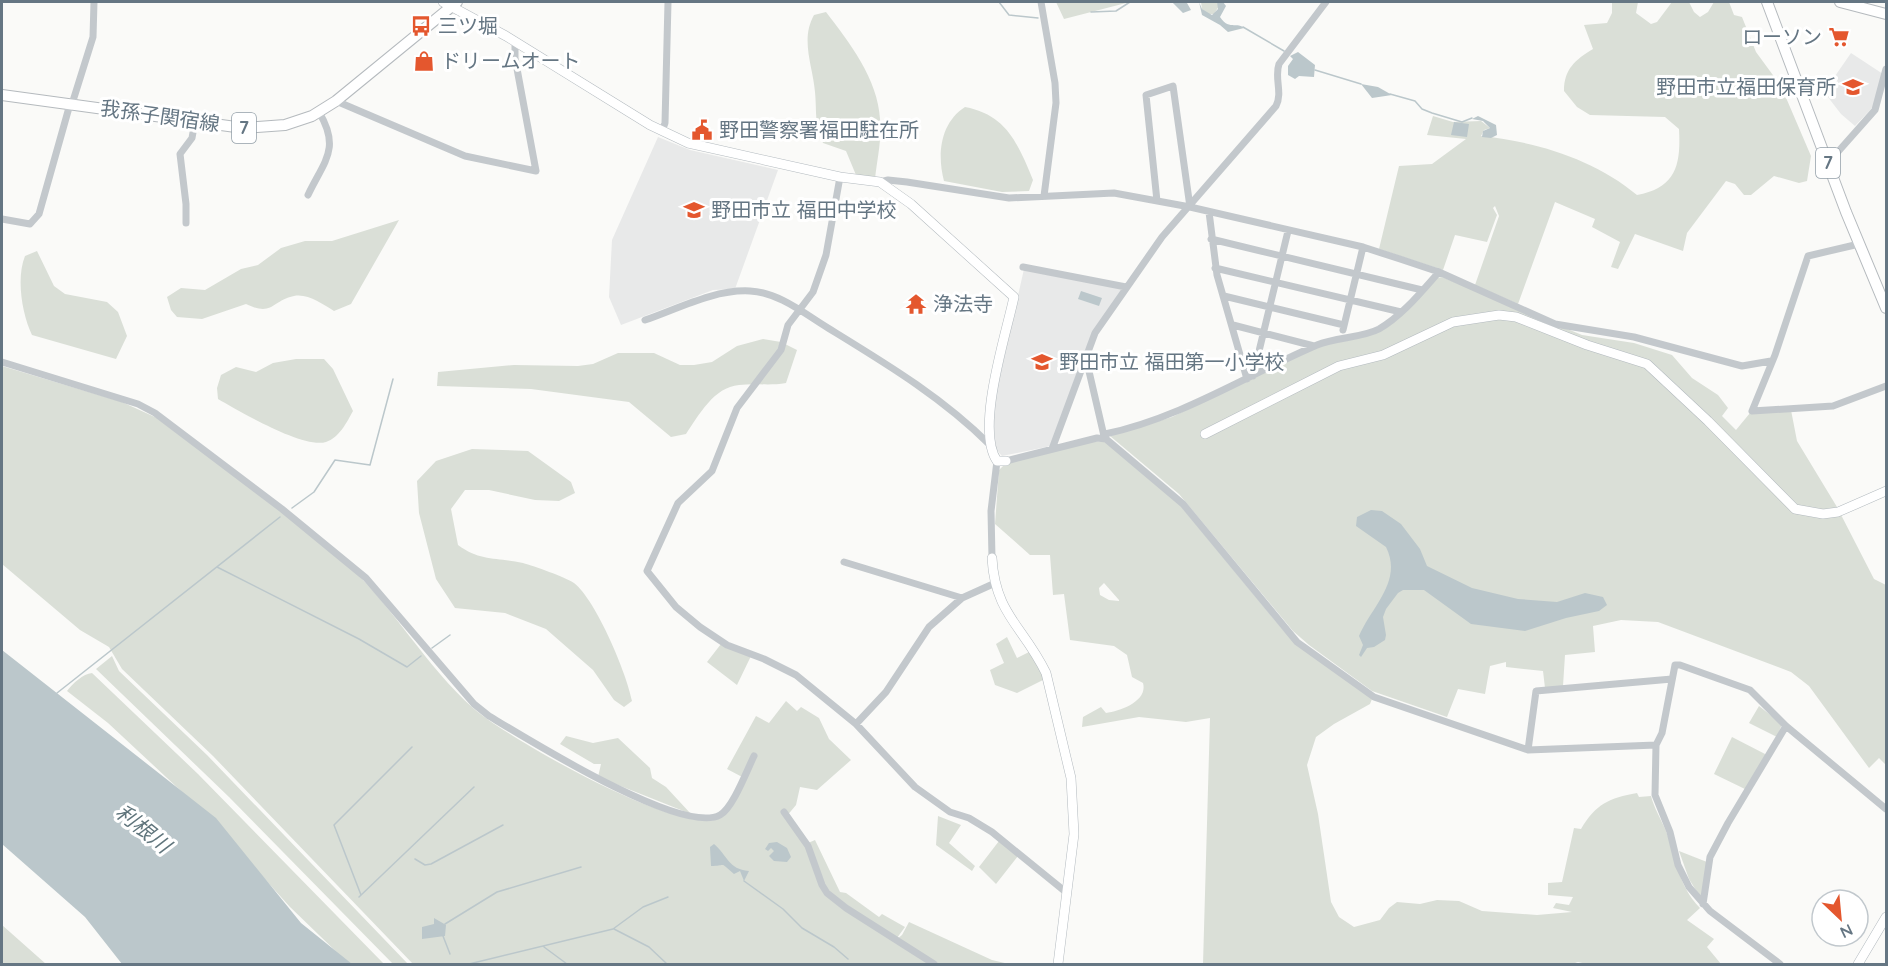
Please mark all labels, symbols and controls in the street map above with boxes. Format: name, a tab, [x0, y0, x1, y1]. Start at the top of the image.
place label: 三ツ堀	[438, 13, 498, 38]
bus stop icon: 三ツ堀	[409, 14, 433, 38]
place label: ローソン	[1742, 24, 1822, 49]
supermarket icon: ローソン	[1827, 25, 1851, 49]
place label: ドリームオート	[441, 48, 580, 73]
shop icon: ドリームオート	[412, 49, 436, 73]
place label: 野田市立福田保育所	[1656, 74, 1836, 99]
school or university icon: 野田市立福田保育所	[1841, 75, 1865, 99]
street label: 我孫子関宿線	[99, 95, 221, 136]
road number: 7	[232, 113, 256, 143]
place label: 野田警察署福田駐在所	[719, 117, 919, 142]
public building icon: 野田警察署福田駐在所	[690, 118, 714, 142]
road number: 7	[1816, 148, 1840, 178]
place label: 野田市立 福田中学校	[711, 197, 896, 222]
school or university icon: 野田市立 福田中学校	[682, 198, 706, 222]
place label: 浄法寺	[933, 291, 993, 316]
temple icon: 浄法寺	[904, 292, 928, 316]
place label: 野田市立 福田第一小学校	[1059, 349, 1284, 374]
school or university icon: 野田市立 福田第一小学校	[1030, 350, 1054, 374]
water label: 利根川	[111, 798, 178, 859]
north arrow	[1810, 888, 1870, 948]
text: N	[1837, 920, 1856, 943]

